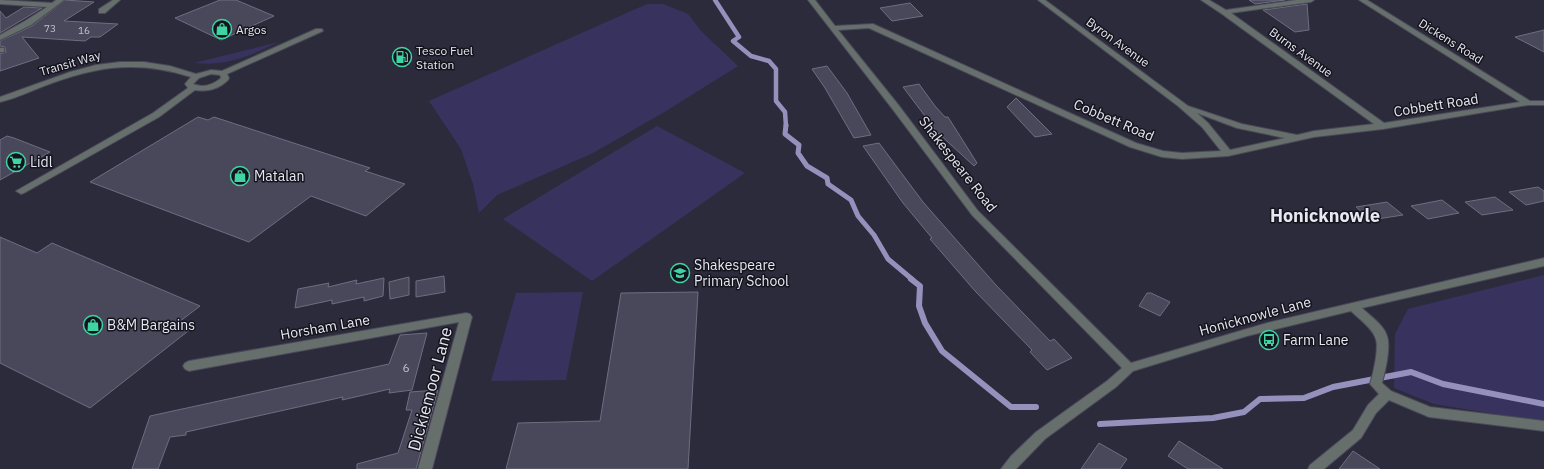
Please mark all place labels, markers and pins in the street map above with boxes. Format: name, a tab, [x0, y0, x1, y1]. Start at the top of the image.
shop icon: Argos	[211, 18, 233, 40]
place label: Argos	[236, 22, 267, 37]
place label: Tesco Fuel Station	[416, 43, 473, 72]
fuel station icon: Tesco Fuel Station	[391, 46, 413, 68]
supermarket icon: Lidl	[5, 151, 27, 173]
place label: Lidl	[30, 153, 53, 171]
shop icon: Matalan	[229, 165, 251, 187]
place label: Matalan	[254, 167, 304, 185]
place label: Shakespeare Primary School	[694, 256, 789, 290]
school or university icon: Shakespeare Primary School	[669, 262, 691, 284]
shop icon: B&M Bargains	[82, 314, 104, 336]
place label: B&M Bargains	[107, 316, 195, 334]
bus stop icon: Farm Lane	[1258, 329, 1280, 351]
place label: Farm Lane	[1283, 331, 1349, 349]

